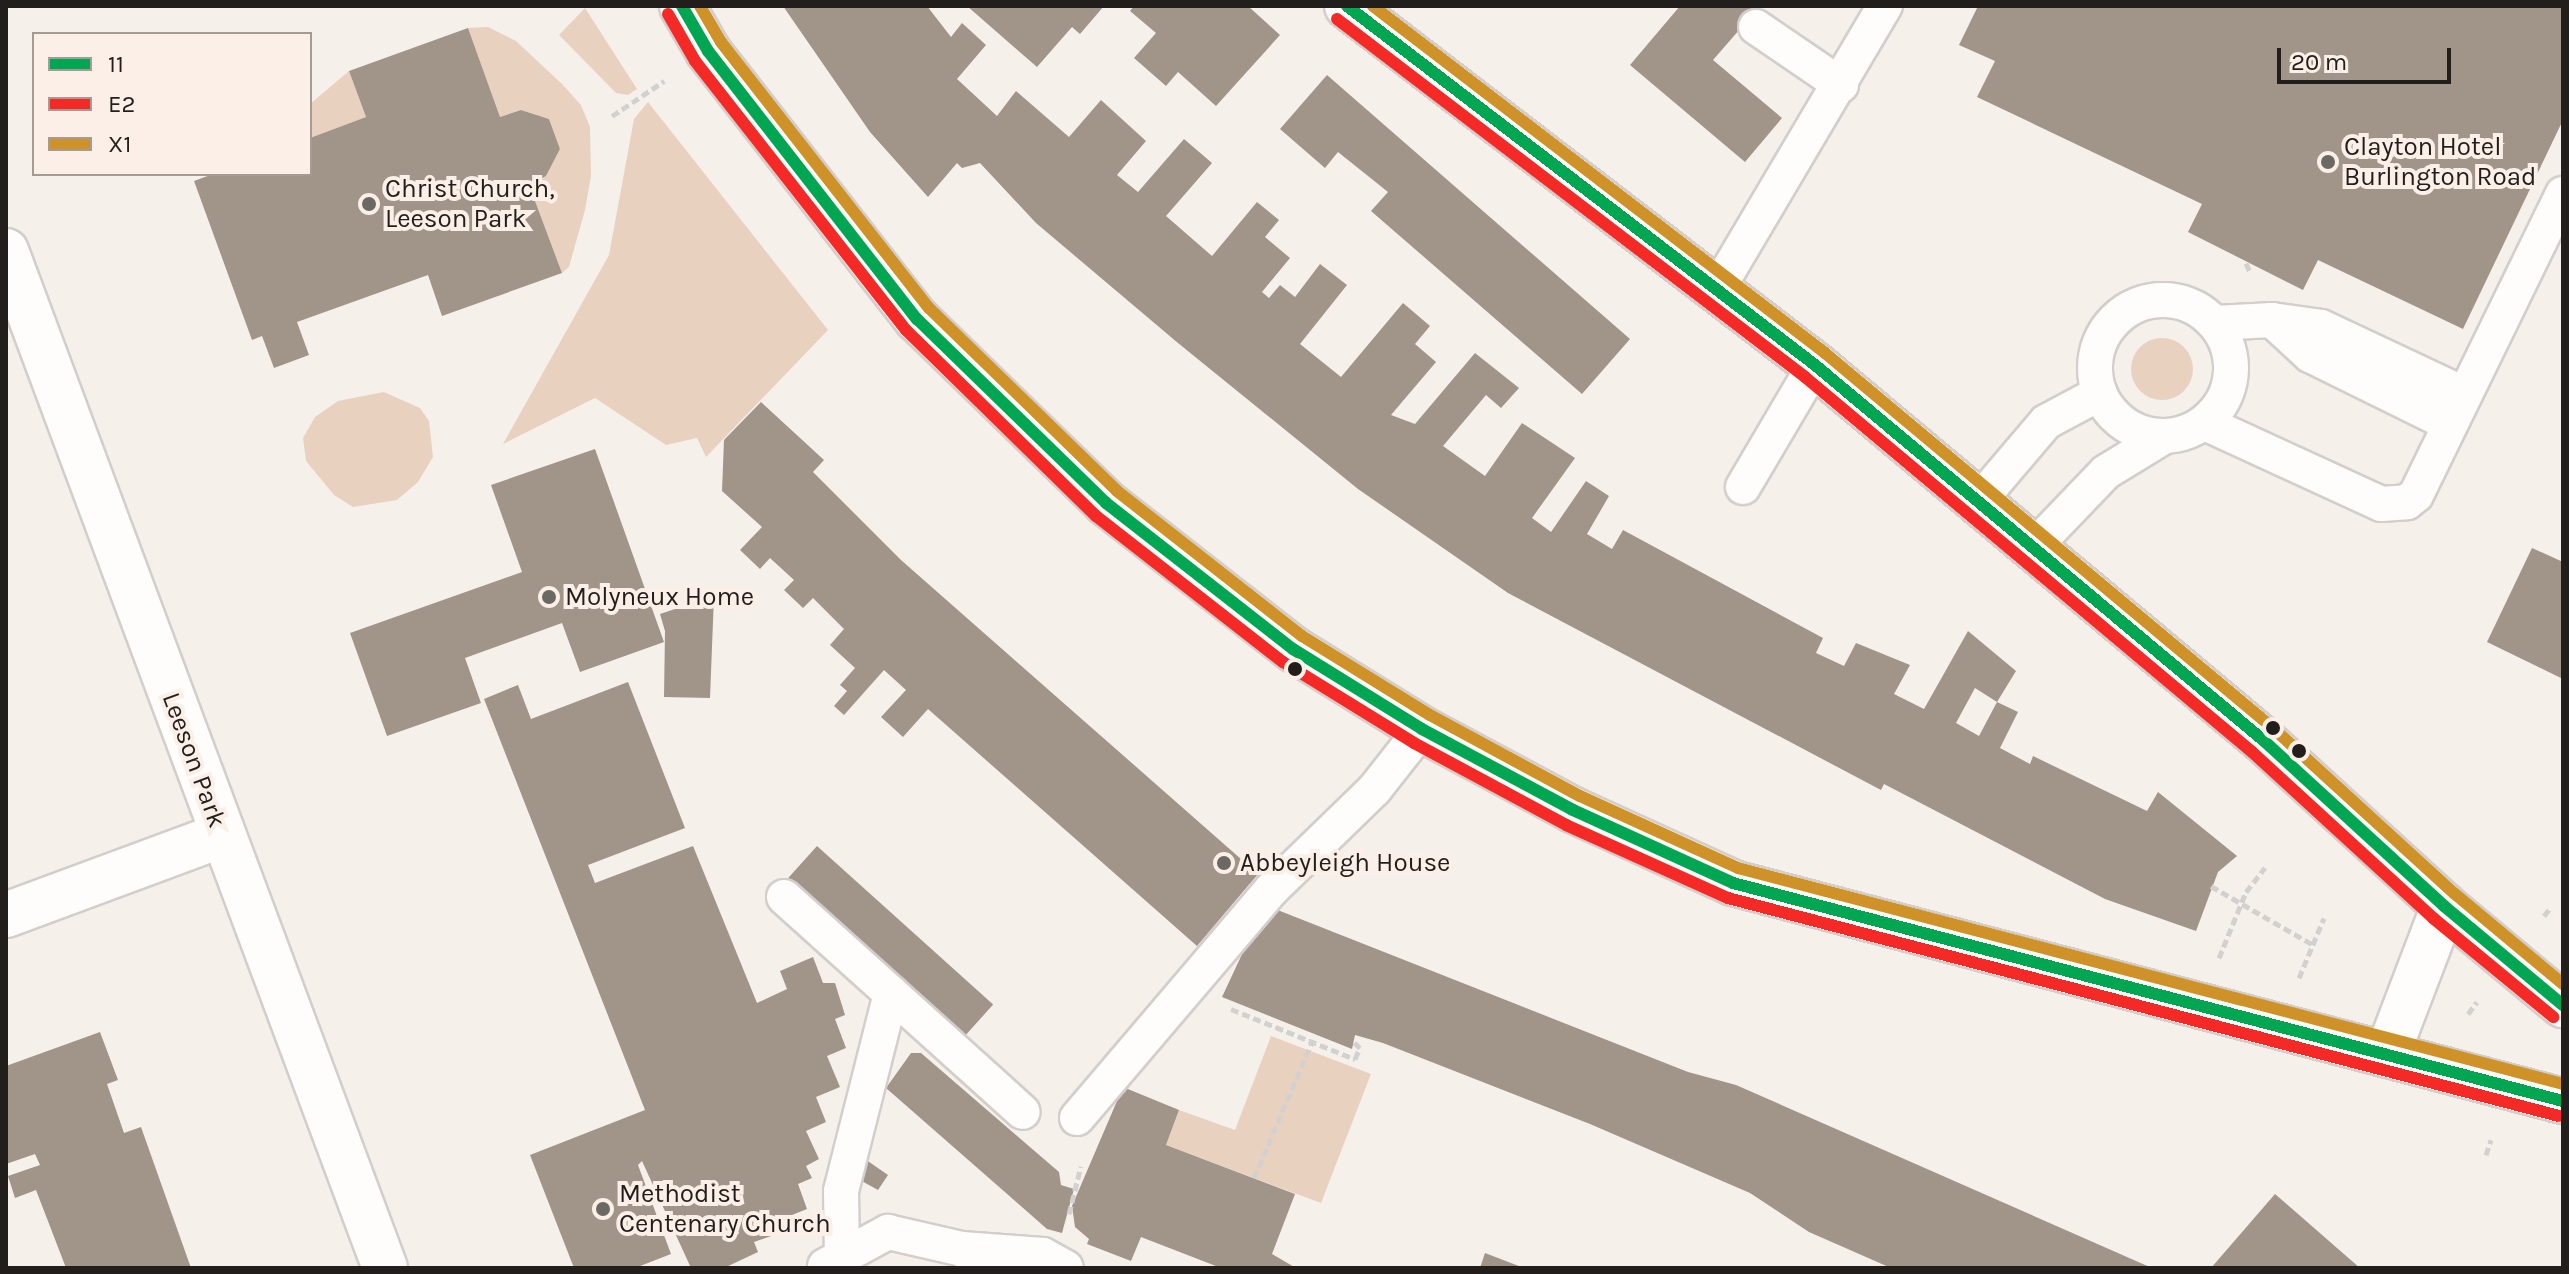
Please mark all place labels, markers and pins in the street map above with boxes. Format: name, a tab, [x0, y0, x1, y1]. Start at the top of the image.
place label: Clayton Hotel Burlington Road	[2344, 131, 2536, 192]
marker: Clayton Hotel Burlington Road	[2319, 153, 2337, 171]
place label: Christ Church, Leeson Park	[385, 173, 555, 234]
marker: Christ Church, Leeson Park	[360, 195, 378, 213]
place label: Molyneux Home	[565, 581, 754, 613]
marker: Molyneux Home	[540, 588, 558, 606]
unlabelled marker	[1287, 661, 1303, 677]
unlabelled marker	[2265, 720, 2281, 736]
unlabelled marker	[2291, 743, 2307, 759]
place label: Abbeyleigh House	[1240, 847, 1450, 879]
marker: Abbeyleigh House	[1215, 854, 1233, 872]
place label: Methodist Centenary Church	[619, 1178, 831, 1240]
marker: Methodist Centenary Church	[594, 1200, 612, 1218]

